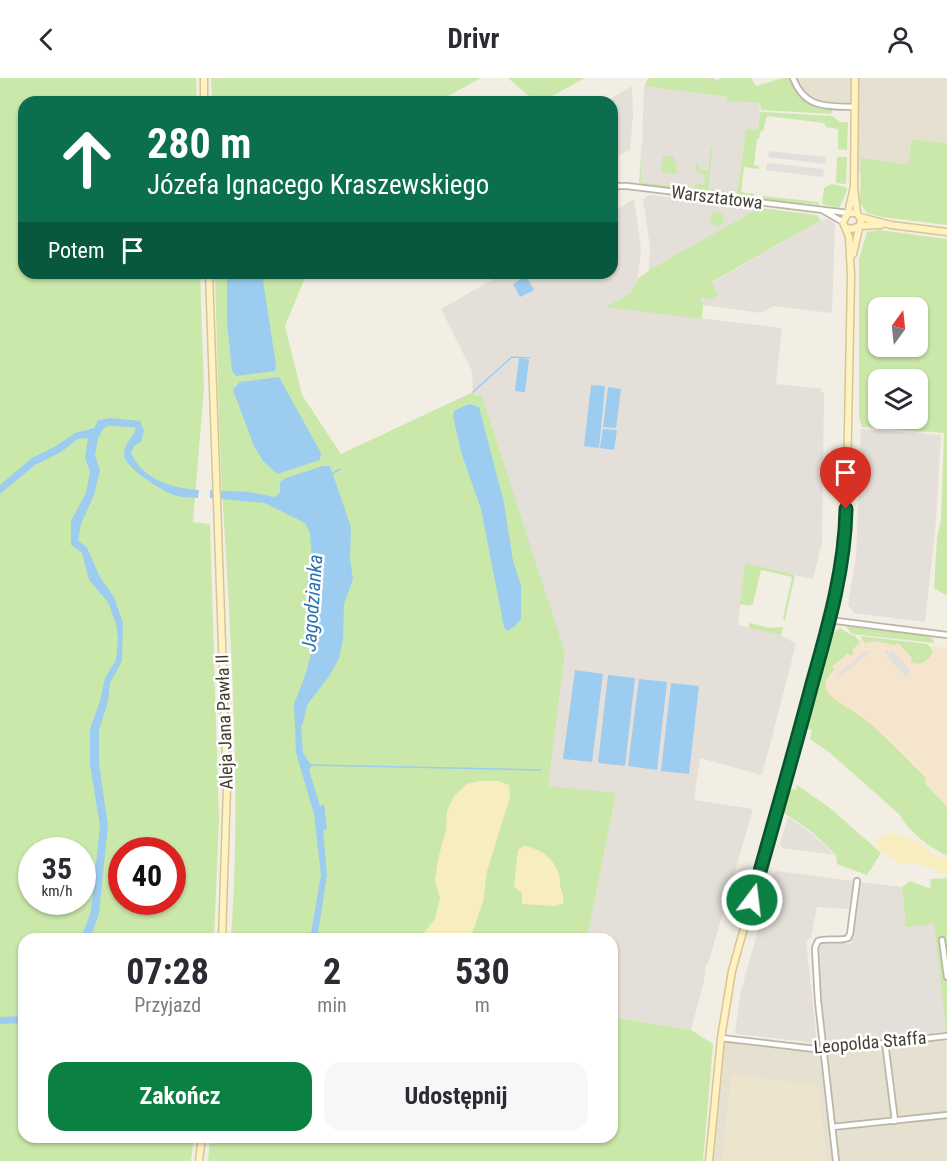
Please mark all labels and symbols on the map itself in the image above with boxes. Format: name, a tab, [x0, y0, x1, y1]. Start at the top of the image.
street label: Warsztatowa	[670, 181, 764, 213]
north arrow	[868, 297, 928, 357]
pin	[820, 447, 871, 509]
water label: Jagodzianka	[297, 554, 327, 652]
street label: Aleja Jana Pawła II	[211, 654, 237, 790]
speed limit sign: 40	[108, 837, 186, 915]
position arrow	[720, 868, 784, 932]
street label: Leopolda Staffa	[813, 1027, 927, 1057]

